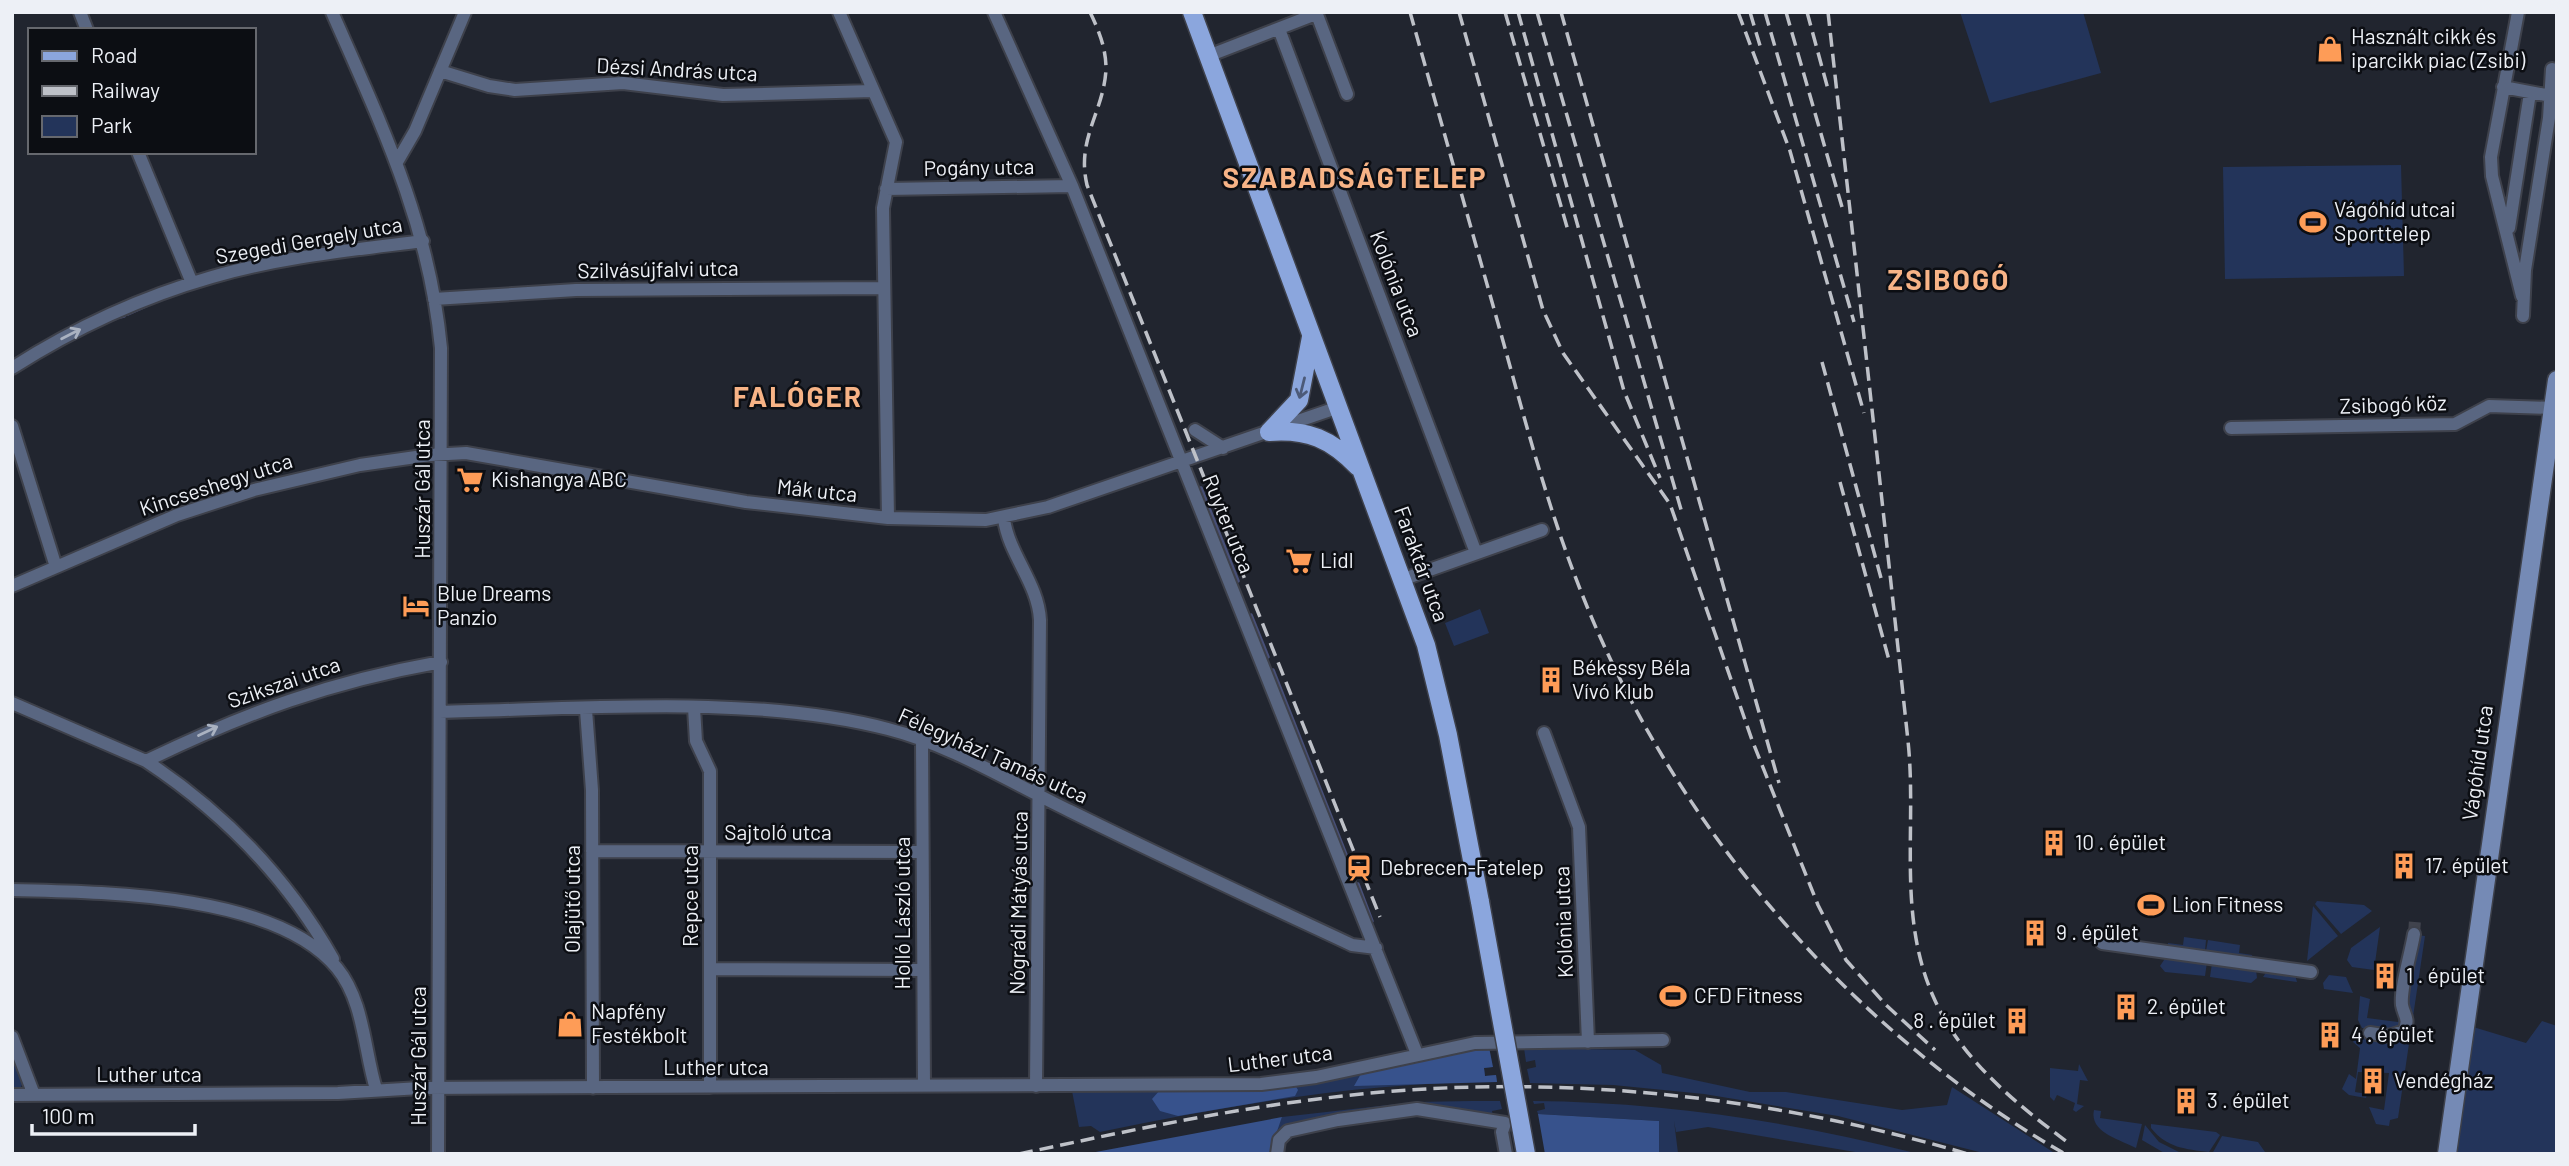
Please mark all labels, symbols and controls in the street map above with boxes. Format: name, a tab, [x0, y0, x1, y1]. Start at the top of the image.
place label: Használt cikk és iparcikk piac (Zsibi)	[2351, 23, 2526, 72]
legend	[28, 28, 256, 154]
shop icon: Használt cikk és iparcikk piac (Zsibi)	[2315, 34, 2345, 64]
text: Road	[91, 42, 137, 67]
street label: Dézsi András utca	[596, 52, 758, 85]
text: Railway	[91, 77, 160, 102]
text: Park	[91, 112, 132, 137]
street label: Pogány utca	[923, 153, 1035, 180]
district label: SZABADSÁGTELEP	[1222, 160, 1488, 194]
place label: Vágóhíd utcai Sporttelep	[2334, 196, 2456, 245]
sports icon: Vágóhíd utcai Sporttelep	[2298, 207, 2328, 237]
street label: Szegedi Gergely utca	[213, 211, 404, 268]
street label: Kolónia utca	[1366, 227, 1429, 340]
street label: Szilvásújfalvi utca	[577, 255, 739, 282]
district label: ZSIBOGÓ	[1888, 262, 2010, 296]
one-way arrow	[60, 326, 81, 340]
one-way arrow	[1295, 376, 1308, 399]
district label: FALÓGER	[733, 379, 863, 413]
street label: Zsibogó köz	[2339, 389, 2447, 418]
street label: Huszár Gál utca	[409, 419, 434, 559]
street label: Kincseshegy utca	[136, 447, 295, 520]
supermarket icon: Kishangya ABC	[455, 465, 485, 495]
place label: Kishangya ABC	[491, 466, 627, 491]
street label: Ruyter utca	[1198, 470, 1261, 577]
street label: Mák utca	[776, 473, 859, 506]
street label: Faraktár utca	[1390, 502, 1455, 625]
supermarket icon: Lidl	[1284, 546, 1314, 576]
place label: Lidl	[1320, 547, 1354, 572]
place label: Blue Dreams Panzio	[437, 580, 551, 629]
hotel icon: Blue Dreams Panzio	[401, 591, 431, 621]
street label: Szikszai utca	[224, 651, 343, 713]
place label: Békessy Béla Vívó Klub	[1572, 654, 1691, 703]
building icon: Békessy Béla Vívó Klub	[1536, 665, 1566, 695]
street label: Félegyházi Tamás utca	[895, 701, 1092, 808]
street label: Vágóhíd utca	[2456, 703, 2497, 822]
one-way arrow	[197, 724, 218, 737]
street label: Nógrádi Mátyás utca	[1003, 811, 1032, 995]
street label: Sajtoló utca	[724, 819, 832, 844]
building icon: 10 . épület	[2039, 828, 2069, 858]
place label: 10 . épület	[2075, 829, 2166, 854]
street label: Holló László utca	[889, 837, 914, 989]
street label: Olajütő utca	[559, 845, 584, 953]
street label: Repce utca	[677, 845, 702, 947]
building icon: 17. épület	[2389, 851, 2419, 881]
place label: 17. épület	[2425, 852, 2509, 877]
station icon: Debrecen-Fatelep	[1344, 853, 1374, 883]
place label: Debrecen-Fatelep	[1380, 854, 1544, 879]
street label: Kolónia utca	[1548, 866, 1577, 978]
sports icon: Lion Fitness	[2136, 890, 2166, 920]
place label: Lion Fitness	[2172, 891, 2283, 916]
building icon: 9 . épület	[2020, 918, 2050, 948]
place label: 9 . épület	[2056, 919, 2139, 944]
building icon: 1 . épület	[2370, 961, 2400, 991]
place label: 1 . épület	[2406, 962, 2485, 987]
sports icon: CFD Fitness	[1658, 981, 1688, 1011]
place label: CFD Fitness	[1694, 982, 1803, 1007]
street label: Huszár Gál utca	[405, 986, 430, 1126]
building icon: 2. épület	[2111, 992, 2141, 1022]
place label: 2. épület	[2147, 993, 2226, 1018]
place label: Napfény Festékbolt	[591, 998, 687, 1047]
building icon: 8 . épület	[2002, 1006, 2032, 1036]
place label: 8 . épület	[1913, 1007, 1996, 1032]
shop icon: Napfény Festékbolt	[555, 1009, 585, 1039]
building icon: 4 . épület	[2315, 1020, 2345, 1050]
place label: 4 . épület	[2351, 1021, 2434, 1046]
street label: Luther utca	[1226, 1039, 1334, 1076]
street label: Luther utca	[663, 1054, 769, 1079]
street label: Luther utca	[96, 1061, 202, 1086]
building icon: Vendégház	[2358, 1066, 2388, 1096]
place label: Vendégház	[2394, 1067, 2493, 1092]
building icon: 3 . épület	[2171, 1086, 2201, 1116]
place label: 3 . épület	[2207, 1087, 2290, 1112]
scale bar	[32, 1092, 194, 1136]
text: 100 m	[42, 1103, 95, 1128]

